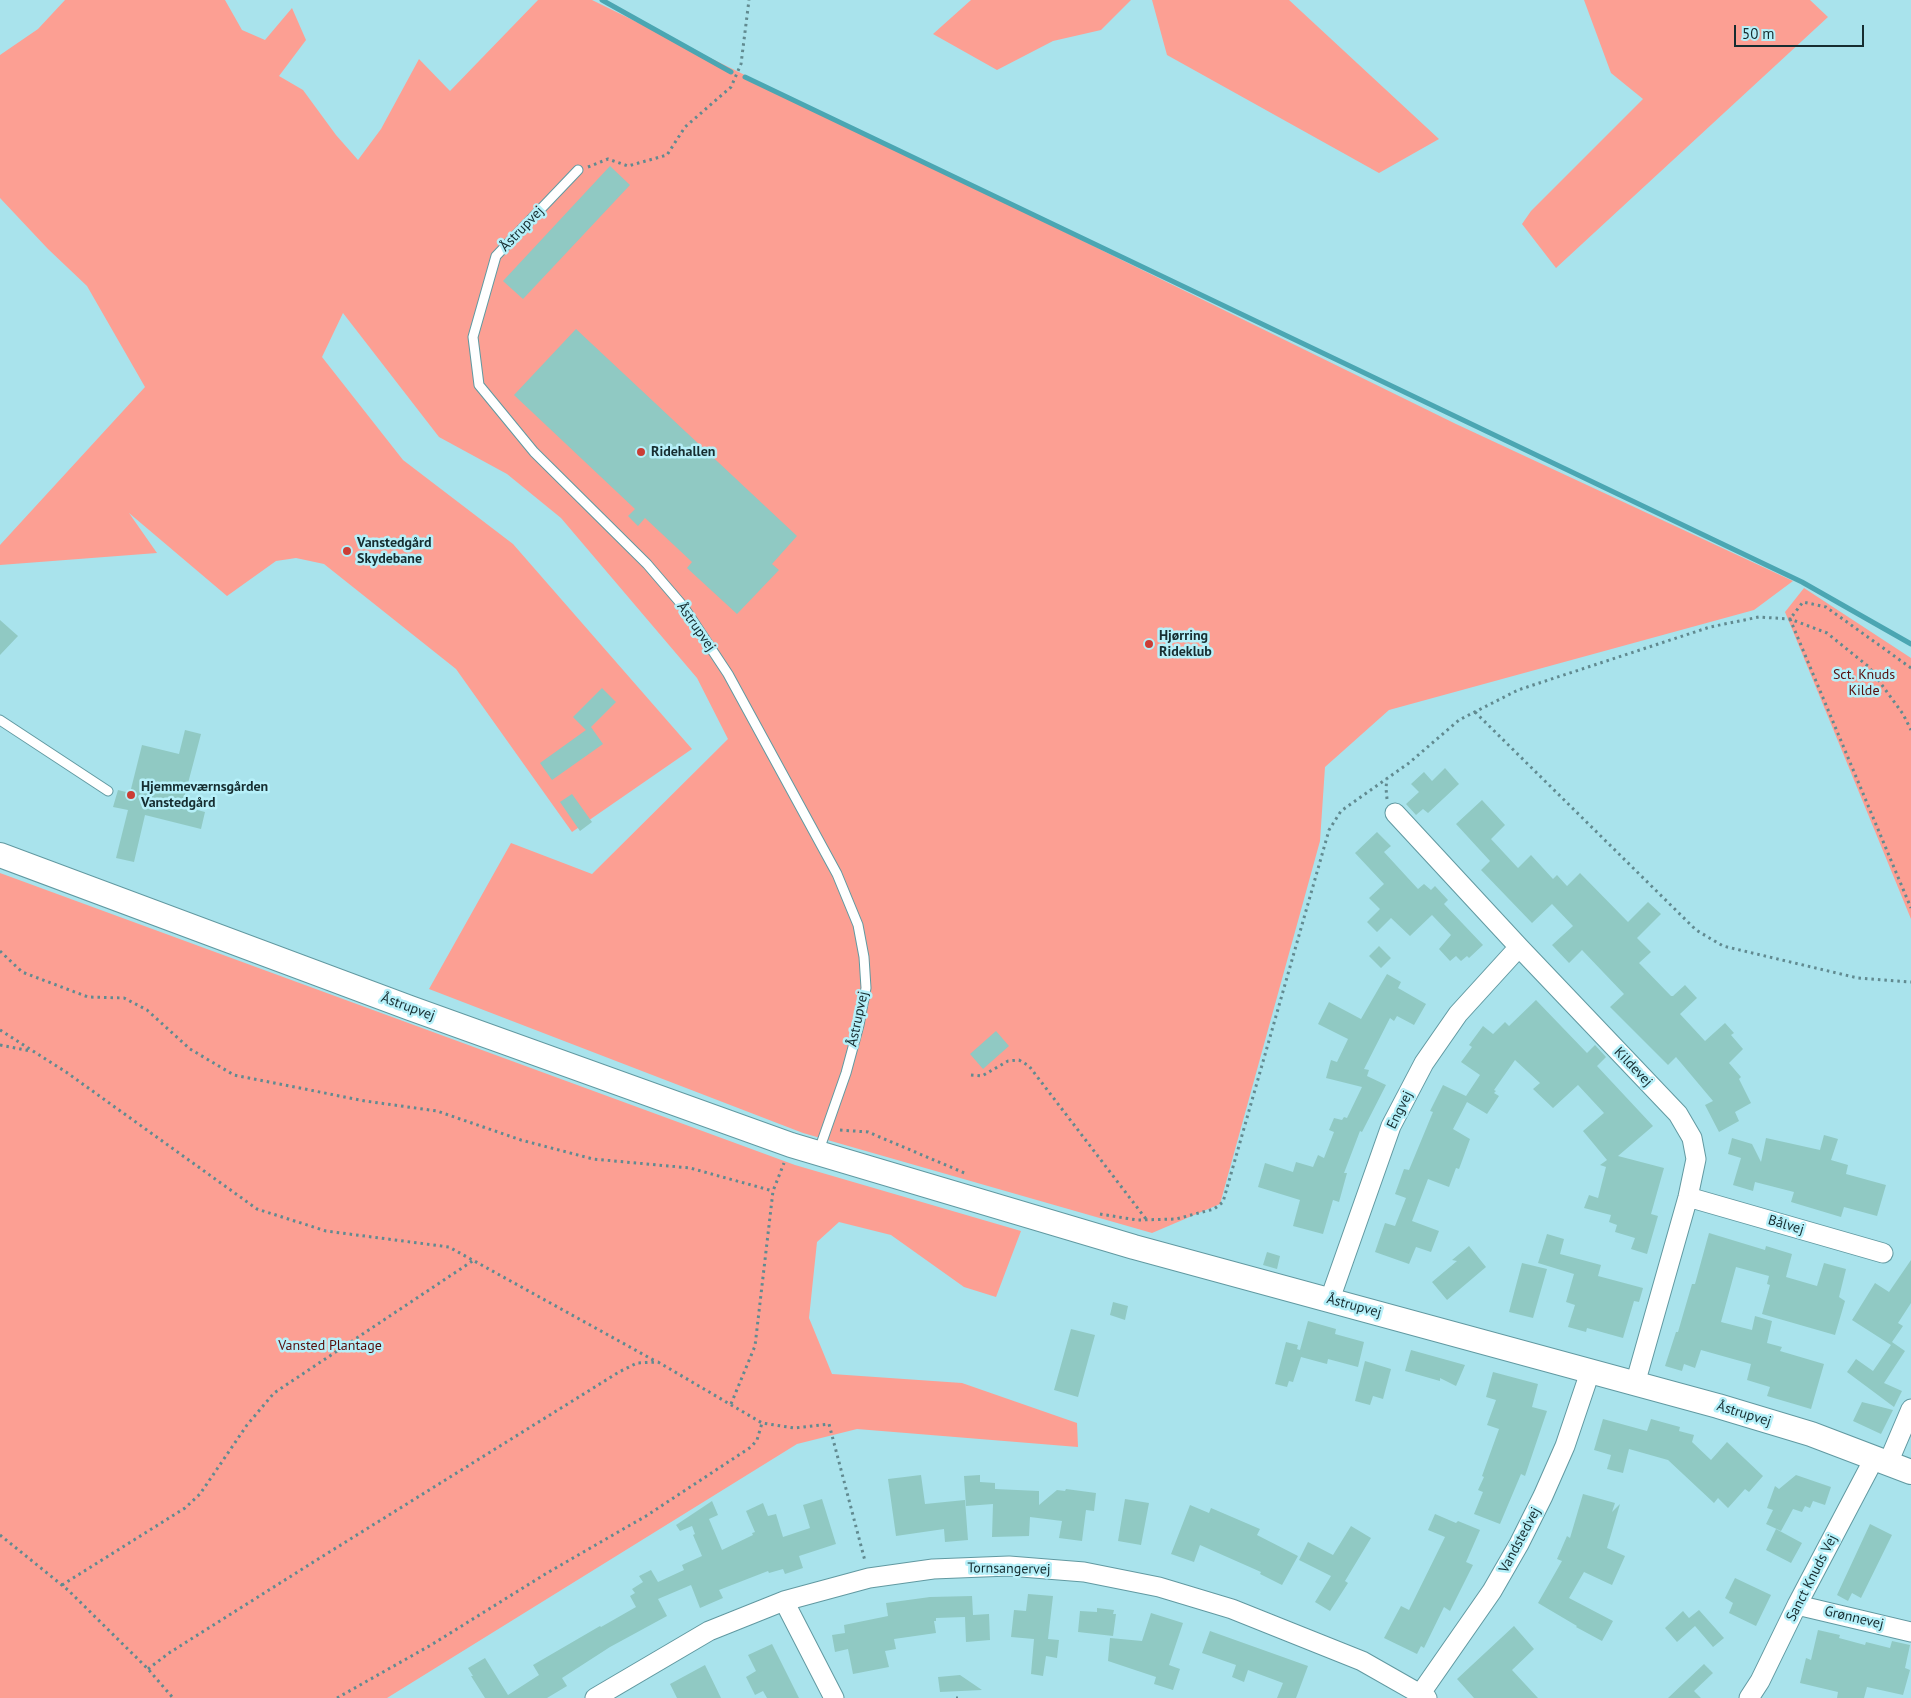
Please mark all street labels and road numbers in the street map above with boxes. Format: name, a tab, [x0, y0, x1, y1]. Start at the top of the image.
street label: Åstrupvej	[497, 203, 547, 255]
street label: Åstrupvej	[673, 599, 719, 655]
street label: Åstrupvej	[379, 990, 437, 1024]
street label: Åstrupvej	[844, 990, 872, 1048]
street label: Kildevej	[1610, 1044, 1656, 1090]
street label: Engvej	[1384, 1088, 1416, 1132]
street label: Bålvej	[1766, 1212, 1806, 1238]
street label: Åstrupvej	[1325, 1291, 1383, 1321]
street label: Åstrupvej	[1715, 1398, 1773, 1430]
street label: Vandstedvej	[1496, 1504, 1544, 1576]
street label: Sanct Knuds Vej	[1783, 1532, 1841, 1624]
street label: Tornsangervej	[967, 1560, 1051, 1578]
street label: Grønnevej	[1823, 1603, 1885, 1633]

